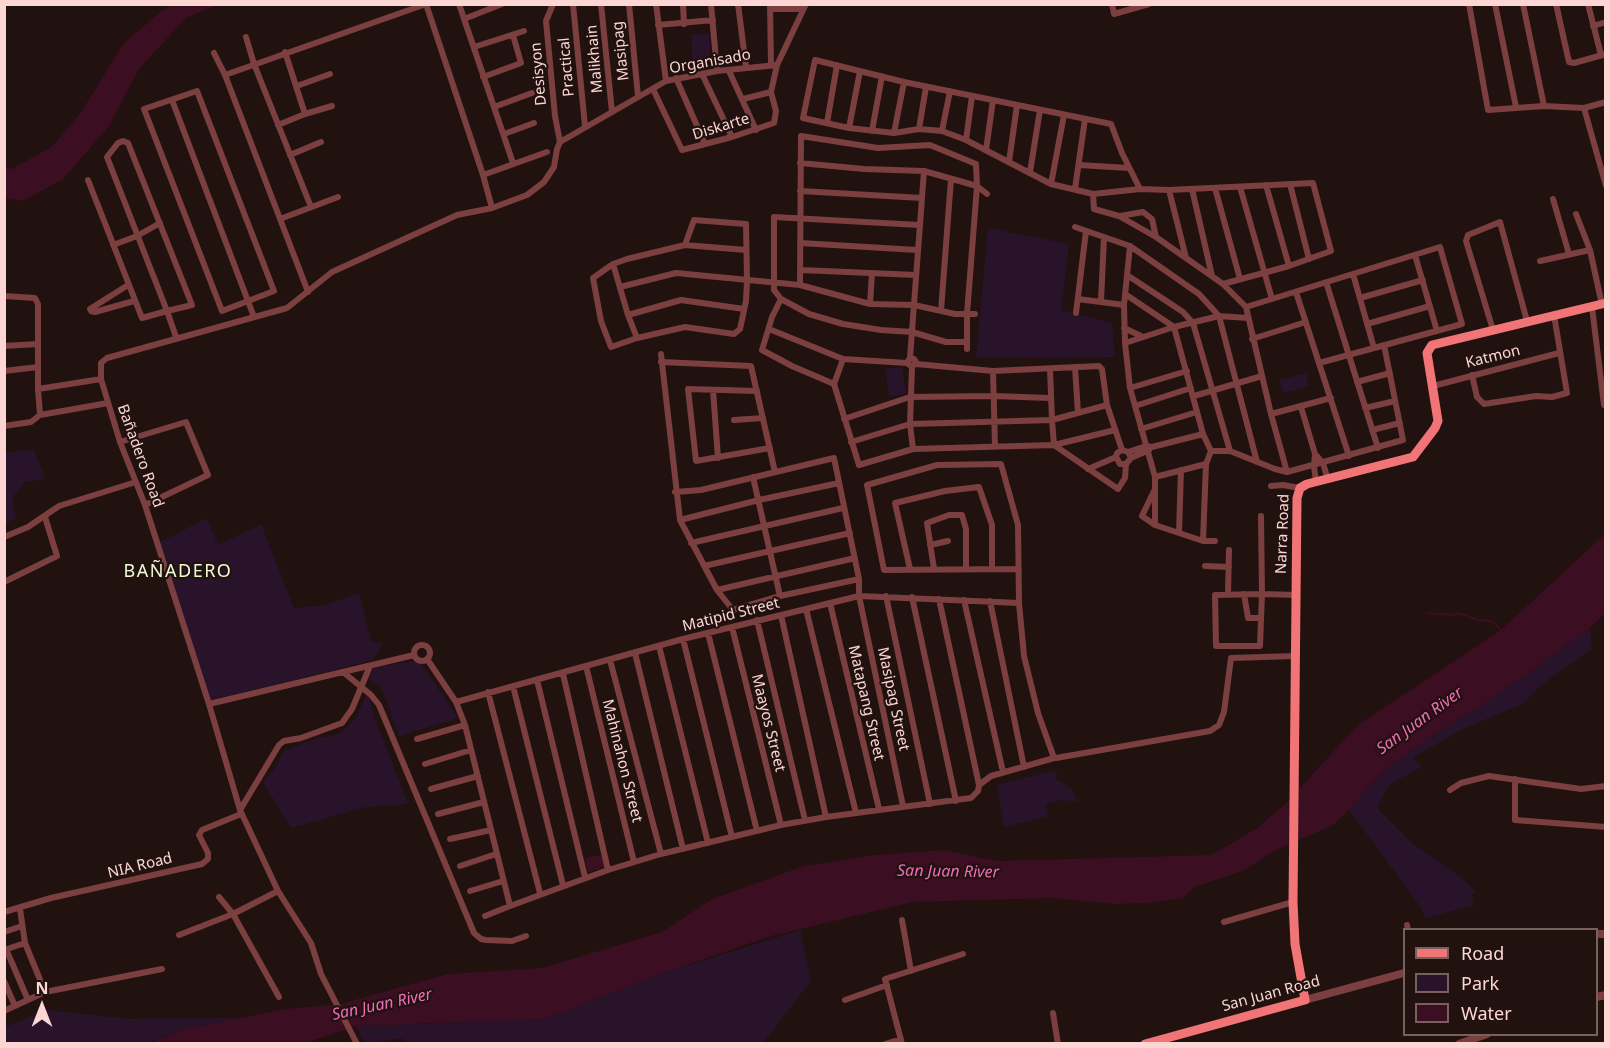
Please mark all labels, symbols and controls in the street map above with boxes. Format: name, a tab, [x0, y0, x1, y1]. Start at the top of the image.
street label: Masipag	[609, 20, 633, 82]
street label: Malikhain	[583, 24, 607, 94]
street label: Practical	[555, 37, 579, 97]
street label: Desisyon	[527, 42, 551, 106]
street label: Organisado	[668, 46, 752, 78]
street label: Diskarte	[690, 110, 752, 144]
street label: Katmon	[1464, 342, 1522, 372]
street label: Bañadero Road	[113, 402, 167, 510]
street label: Narra Road	[1273, 494, 1293, 574]
district label: BAÑADERO	[124, 561, 232, 583]
street label: Matipid Street	[681, 594, 781, 636]
street label: Matapang Street	[844, 644, 888, 762]
street label: Masipag Street	[873, 645, 913, 753]
street label: Maayos Street	[747, 672, 789, 774]
water label: San Juan River	[1373, 683, 1467, 759]
street label: Mahinahon Street	[598, 698, 646, 824]
street label: NIA Road	[106, 849, 174, 883]
water label: San Juan River	[897, 862, 999, 882]
legend	[1403, 928, 1598, 1036]
text: Road	[1461, 941, 1504, 965]
text: Park	[1461, 971, 1499, 995]
street label: San Juan Road	[1220, 972, 1322, 1016]
north arrow	[12, 976, 72, 1036]
text: N	[35, 977, 49, 999]
water label: San Juan River	[330, 985, 434, 1025]
text: Water	[1461, 1001, 1512, 1025]

